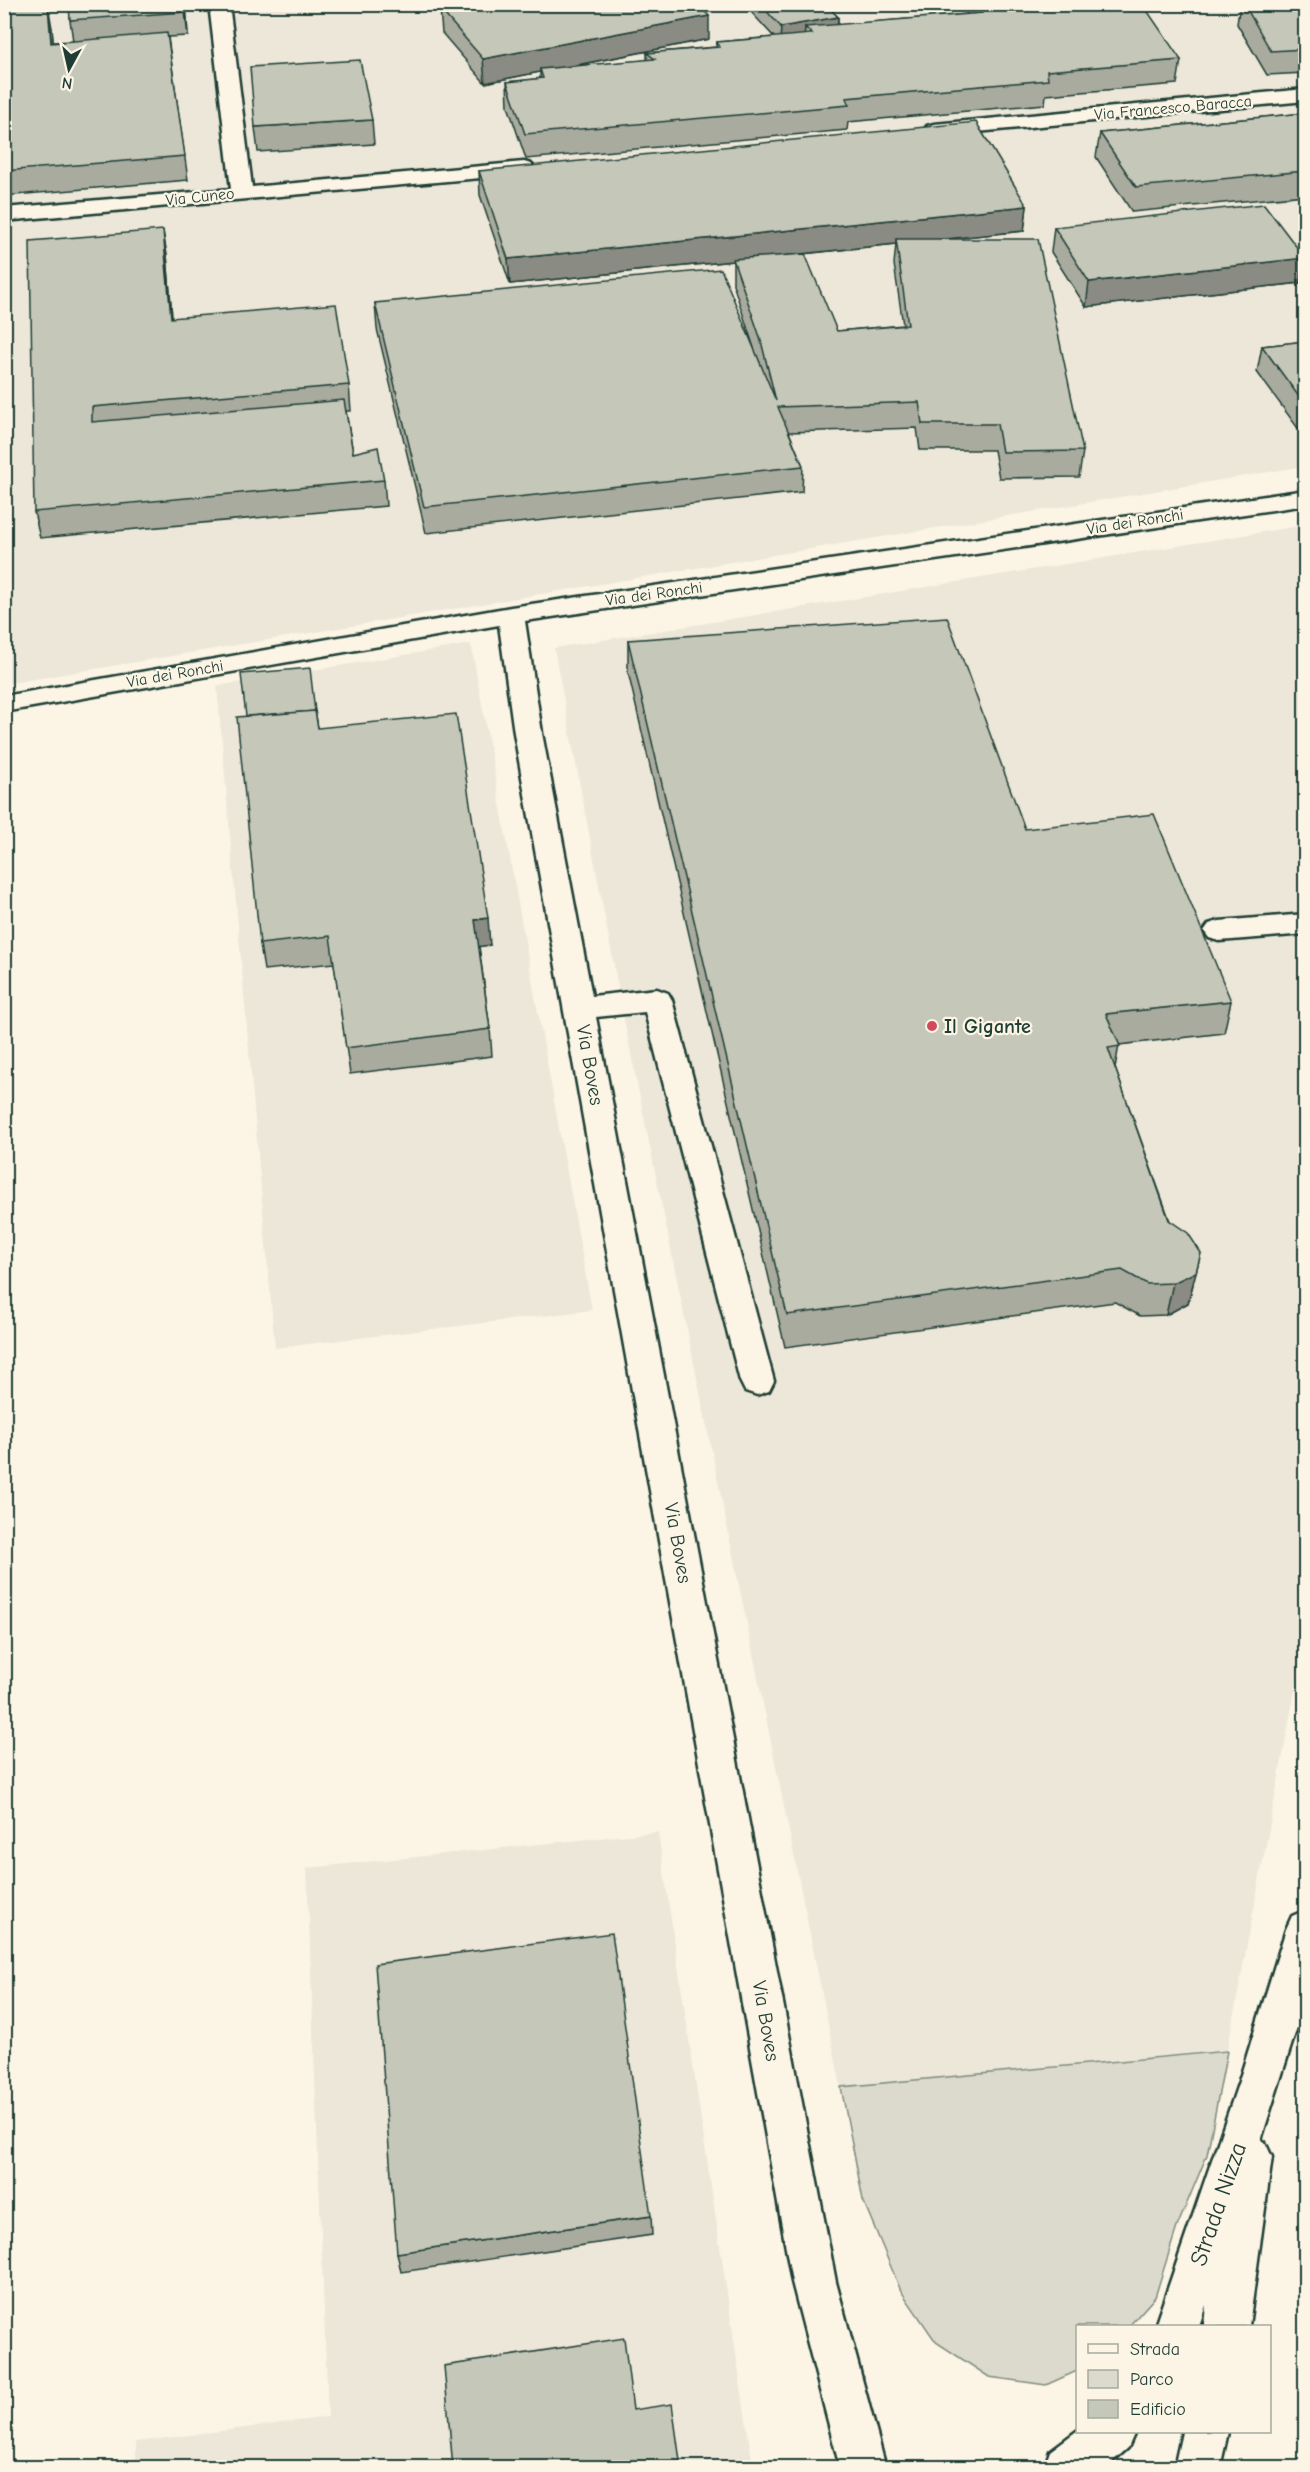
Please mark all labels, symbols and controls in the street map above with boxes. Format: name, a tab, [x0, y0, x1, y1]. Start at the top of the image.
north arrow	[39, 39, 99, 99]
text: N	[61, 73, 73, 93]
street label: Via Francesco Baracca	[1093, 92, 1253, 124]
street label: Via Cuneo	[165, 184, 235, 210]
street label: Via dei Ronchi	[1085, 505, 1185, 539]
street label: Via dei Ronchi	[604, 578, 704, 610]
street label: Via dei Ronchi	[125, 657, 225, 691]
place label: Il Gigante	[944, 1015, 1031, 1038]
marker: Il Gigante	[925, 1019, 939, 1033]
street label: Via Boves	[572, 1023, 608, 1107]
street label: Via Boves	[660, 1501, 696, 1585]
street label: Via Boves	[748, 1979, 784, 2063]
street label: Strada Nizza	[1184, 2139, 1252, 2269]
legend	[1076, 2325, 1271, 2433]
text: Strada	[1130, 2339, 1180, 2360]
text: Parco	[1130, 2369, 1173, 2390]
text: Edificio	[1130, 2399, 1186, 2420]

